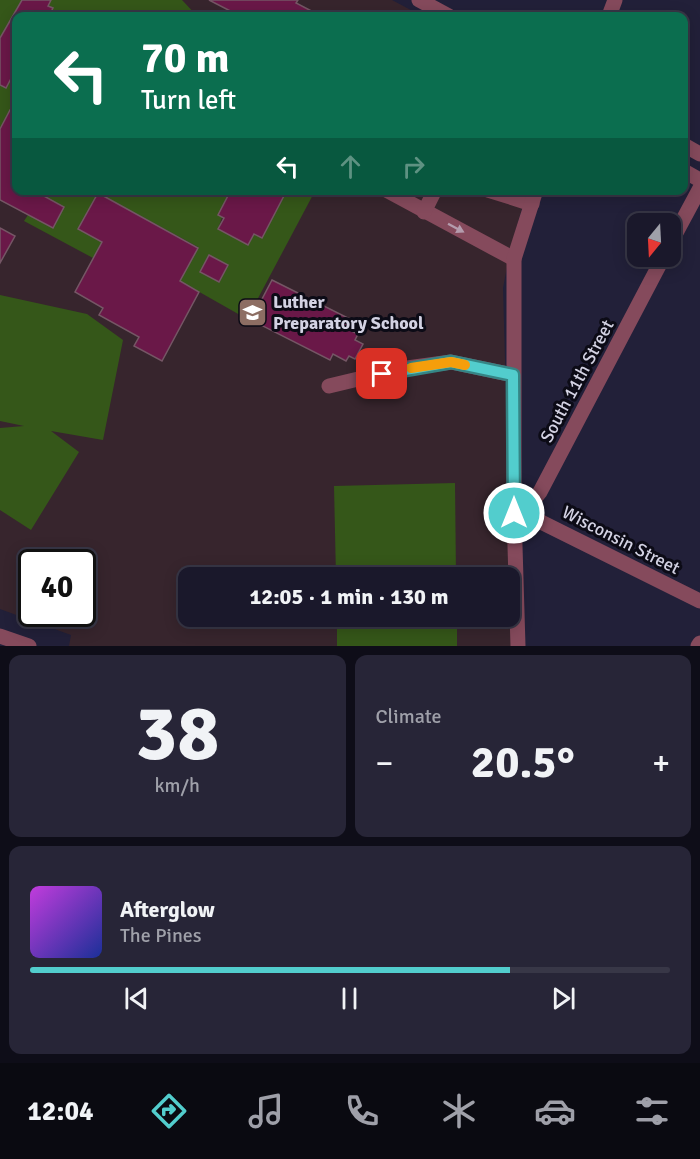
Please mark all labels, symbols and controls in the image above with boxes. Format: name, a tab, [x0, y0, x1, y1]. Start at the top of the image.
text: 70 m	[141, 33, 230, 84]
icon: left	[42, 36, 120, 114]
text: Turn left	[141, 84, 236, 117]
icon: left	[271, 150, 304, 183]
icon: ahead	[334, 150, 367, 183]
icon: right	[397, 150, 430, 183]
north arrow	[627, 213, 681, 267]
map controls	[627, 213, 681, 267]
one-way arrow	[447, 223, 464, 233]
place label: Luther Preparatory School	[273, 291, 424, 334]
school or university icon: Luther Preparatory School	[236, 296, 268, 328]
street label: South 11th Street	[535, 316, 619, 446]
pin	[356, 348, 407, 399]
icon: arrive	[365, 357, 398, 390]
position arrow	[482, 481, 546, 545]
street label: Wisconsin Street	[558, 501, 684, 579]
speed limit sign: 40	[18, 549, 96, 627]
text: 12:05 · 1 min · 130 m	[249, 583, 449, 610]
text: 38	[135, 686, 219, 782]
text: Climate	[376, 704, 441, 729]
text: 20.5°	[471, 735, 575, 790]
text: −	[376, 743, 393, 784]
text: +	[652, 743, 670, 784]
text: km/h	[155, 773, 200, 798]
text: Afterglow	[120, 896, 215, 923]
text: The Pines	[120, 923, 202, 948]
icon: previous	[120, 982, 153, 1015]
icon: pause	[333, 982, 366, 1015]
icon: next	[547, 982, 580, 1015]
icon: directions	[148, 1090, 190, 1132]
icon: music	[245, 1090, 287, 1132]
icon: phone	[341, 1090, 383, 1132]
icon: climate	[438, 1090, 480, 1132]
icon: car	[534, 1090, 576, 1132]
icon: filters	[631, 1090, 673, 1132]
text: 12:04	[27, 1095, 94, 1128]

